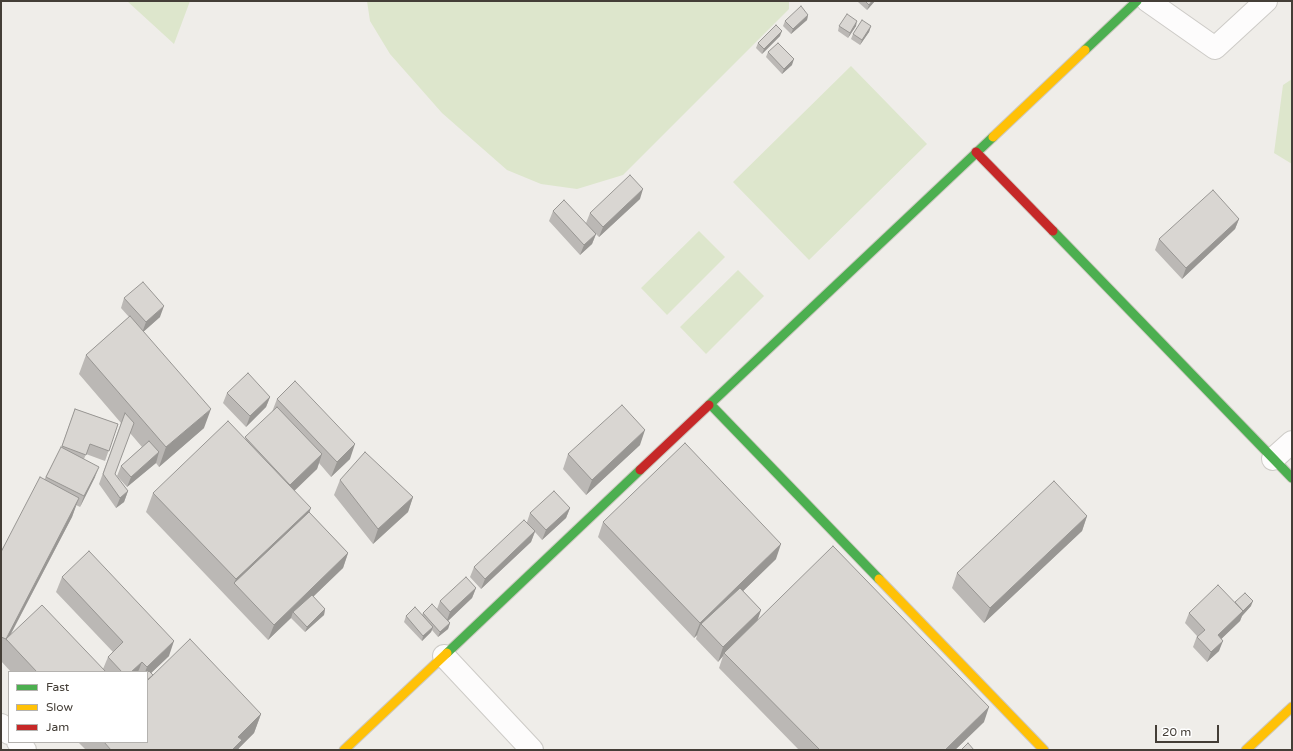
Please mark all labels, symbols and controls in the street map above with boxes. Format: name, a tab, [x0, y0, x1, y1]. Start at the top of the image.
legend	[8, 671, 148, 743]
text: Fast	[46, 680, 69, 694]
text: Slow	[46, 700, 73, 714]
scale bar	[1157, 717, 1221, 743]
text: Jam	[46, 720, 69, 734]
text: 20 m	[1162, 725, 1191, 739]

